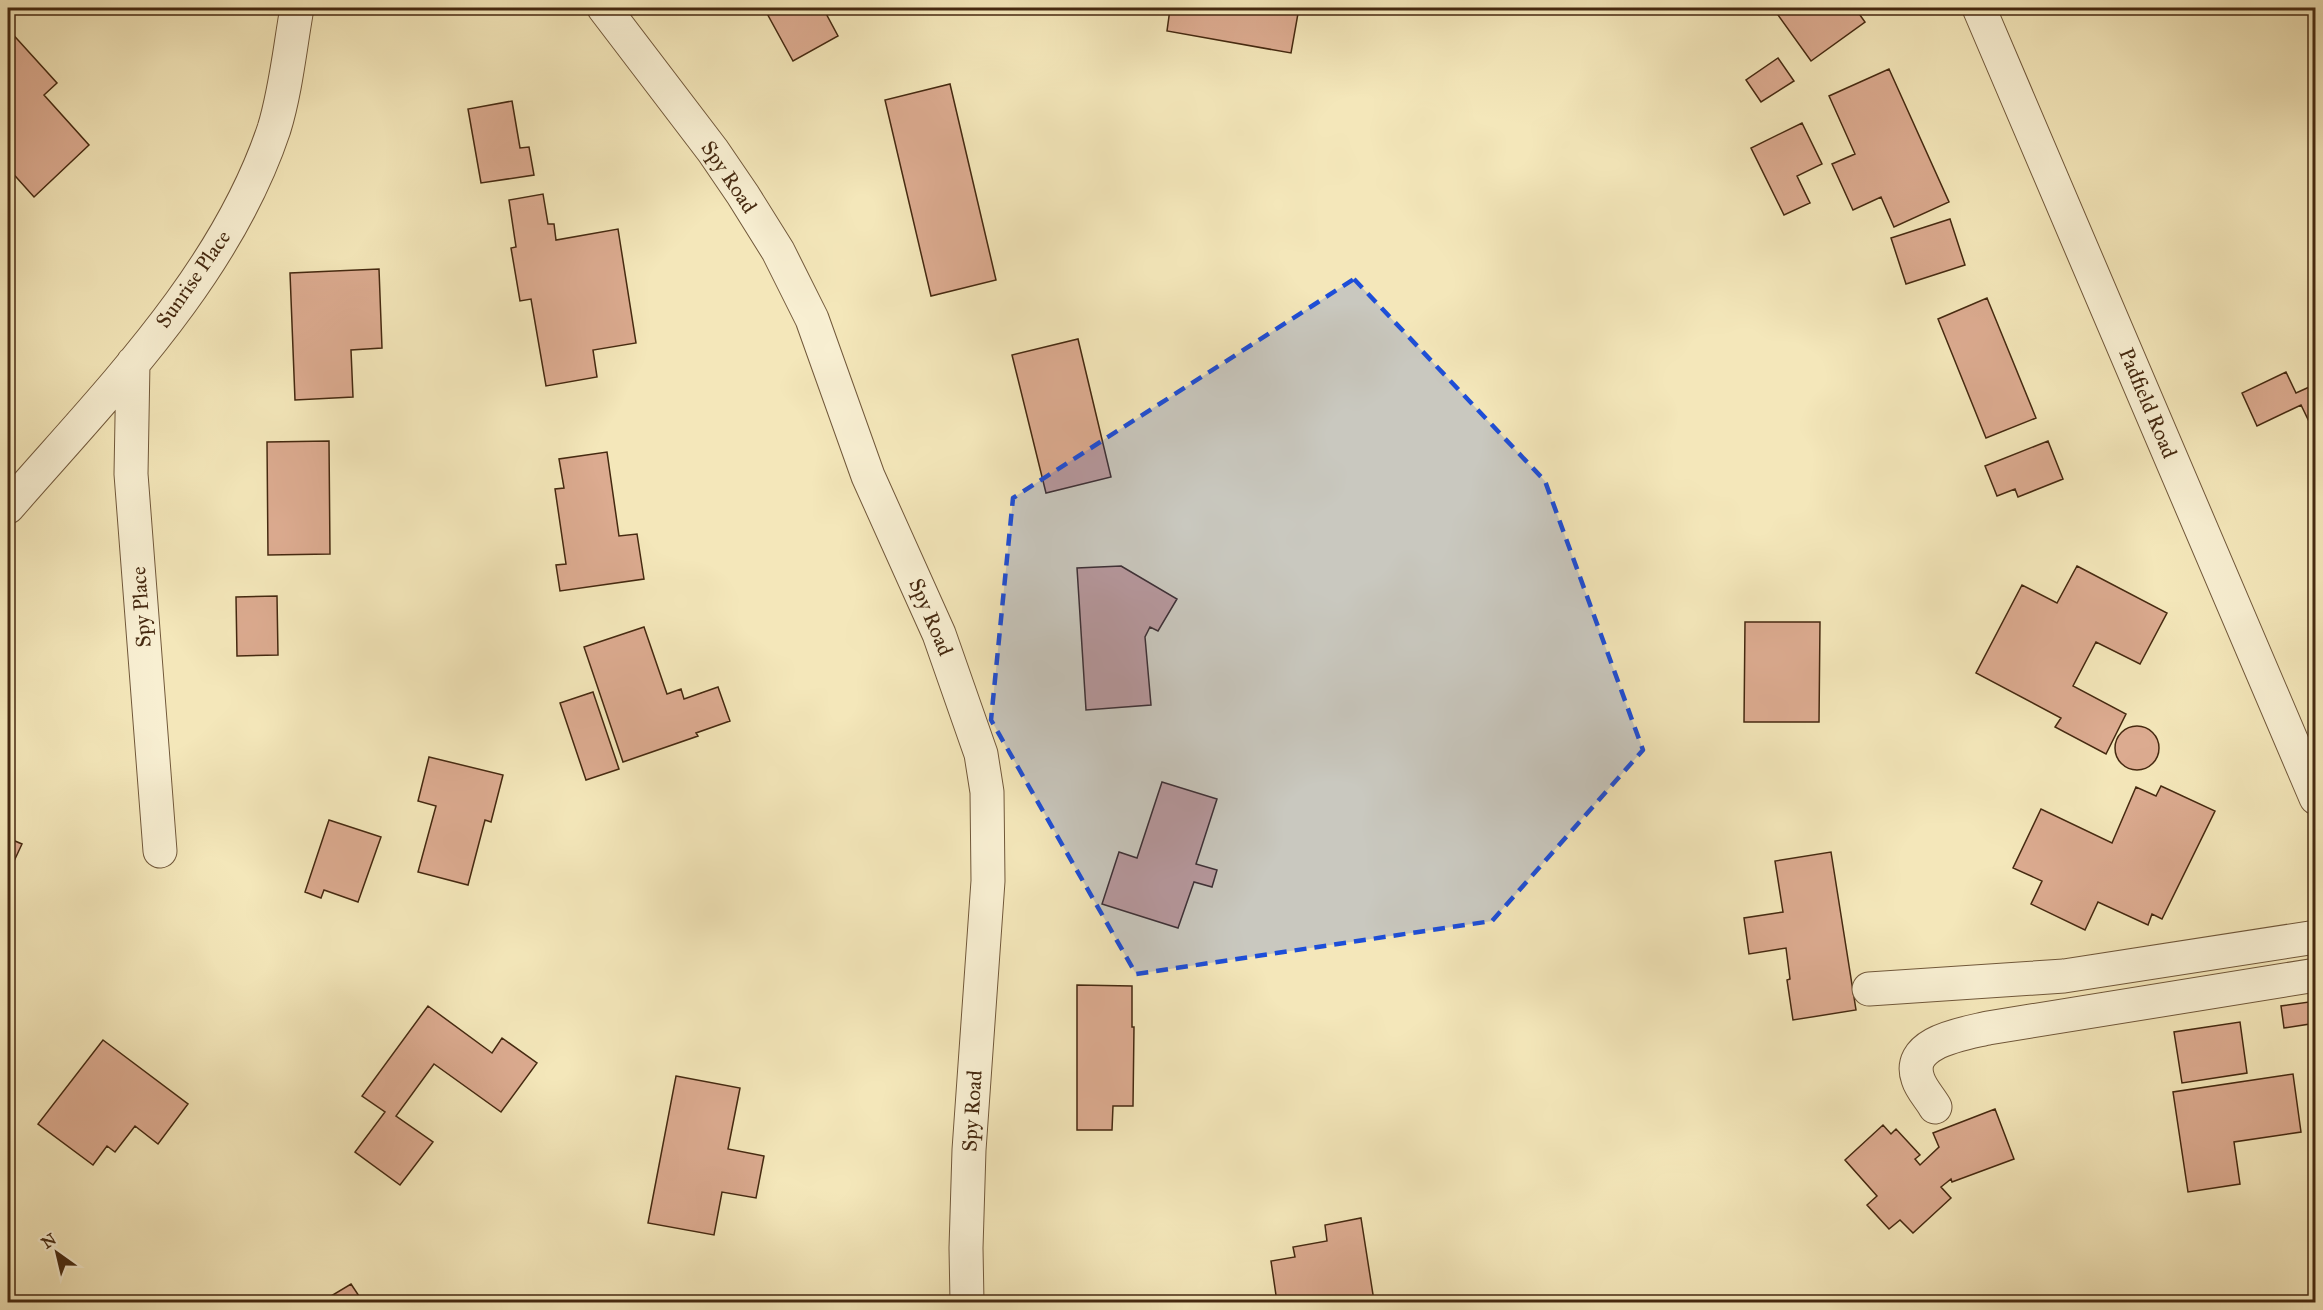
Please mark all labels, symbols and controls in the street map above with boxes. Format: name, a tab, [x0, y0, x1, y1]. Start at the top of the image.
street label: Spy Road	[695, 136, 763, 218]
street label: Sunrise Place	[150, 225, 236, 333]
street label: Padfield Road	[2113, 344, 2183, 463]
street label: Spy Place	[125, 565, 157, 648]
street label: Spy Road	[903, 574, 959, 660]
street label: Spy Road	[956, 1069, 988, 1153]
north arrow	[27, 1223, 87, 1283]
text: N	[38, 1229, 60, 1253]

